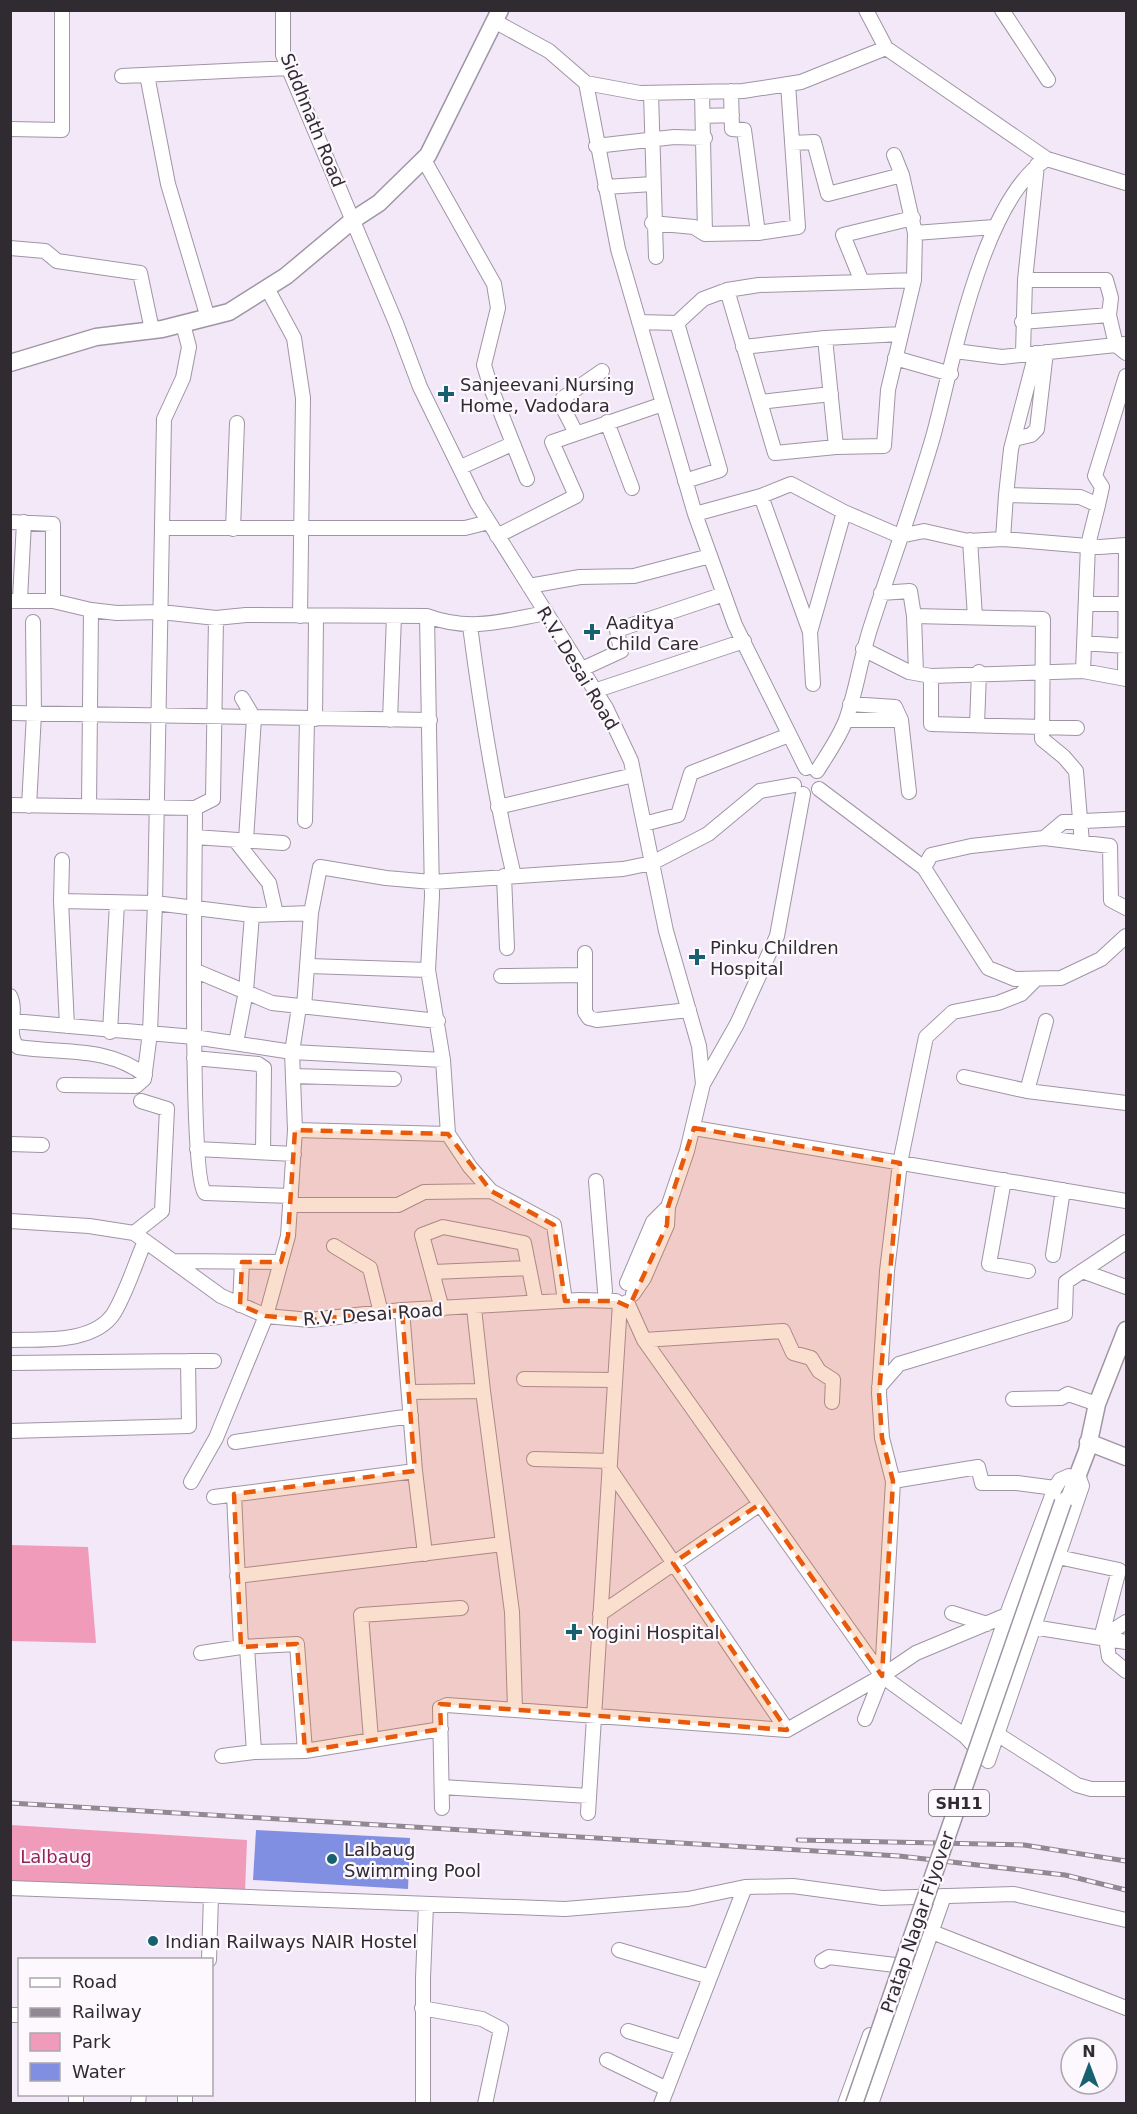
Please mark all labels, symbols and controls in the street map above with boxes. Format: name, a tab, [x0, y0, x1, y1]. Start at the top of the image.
street label: Siddhnath Road	[277, 50, 349, 190]
place label: Sanjeevani Nursing Home, Vadodara	[460, 374, 634, 416]
marker: Sanjeevani Nursing Home, Vadodara	[437, 385, 455, 403]
street label: R.V. Desai Road	[533, 602, 623, 734]
place label: Aaditya Child Care	[606, 612, 699, 654]
marker: Aaditya Child Care	[583, 623, 601, 641]
place label: Pinku Children Hospital	[710, 937, 839, 979]
marker: Pinku Children Hospital	[688, 948, 706, 966]
street label: R.V. Desai Road	[302, 1299, 444, 1329]
place label: Yogini Hospital	[587, 1622, 720, 1643]
marker: Yogini Hospital	[565, 1623, 583, 1641]
road number: SH11	[929, 1790, 989, 1816]
street label: Pratap Nagar Flyover	[876, 1828, 958, 2015]
place label: Lalbaug Swimming Pool	[344, 1839, 481, 1881]
park label: Lalbaug	[20, 1846, 92, 1867]
marker: Lalbaug Swimming Pool	[325, 1852, 339, 1866]
place label: Indian Railways NAIR Hostel	[165, 1931, 417, 1952]
marker: Indian Railways NAIR Hostel	[146, 1934, 160, 1948]
legend	[18, 1958, 213, 2096]
text: Road	[72, 1971, 117, 1992]
text: Railway	[72, 2001, 142, 2022]
text: Park	[72, 2031, 111, 2052]
north arrow	[1059, 2036, 1119, 2096]
text: N	[1082, 2042, 1096, 2061]
text: Water	[72, 2061, 126, 2082]

